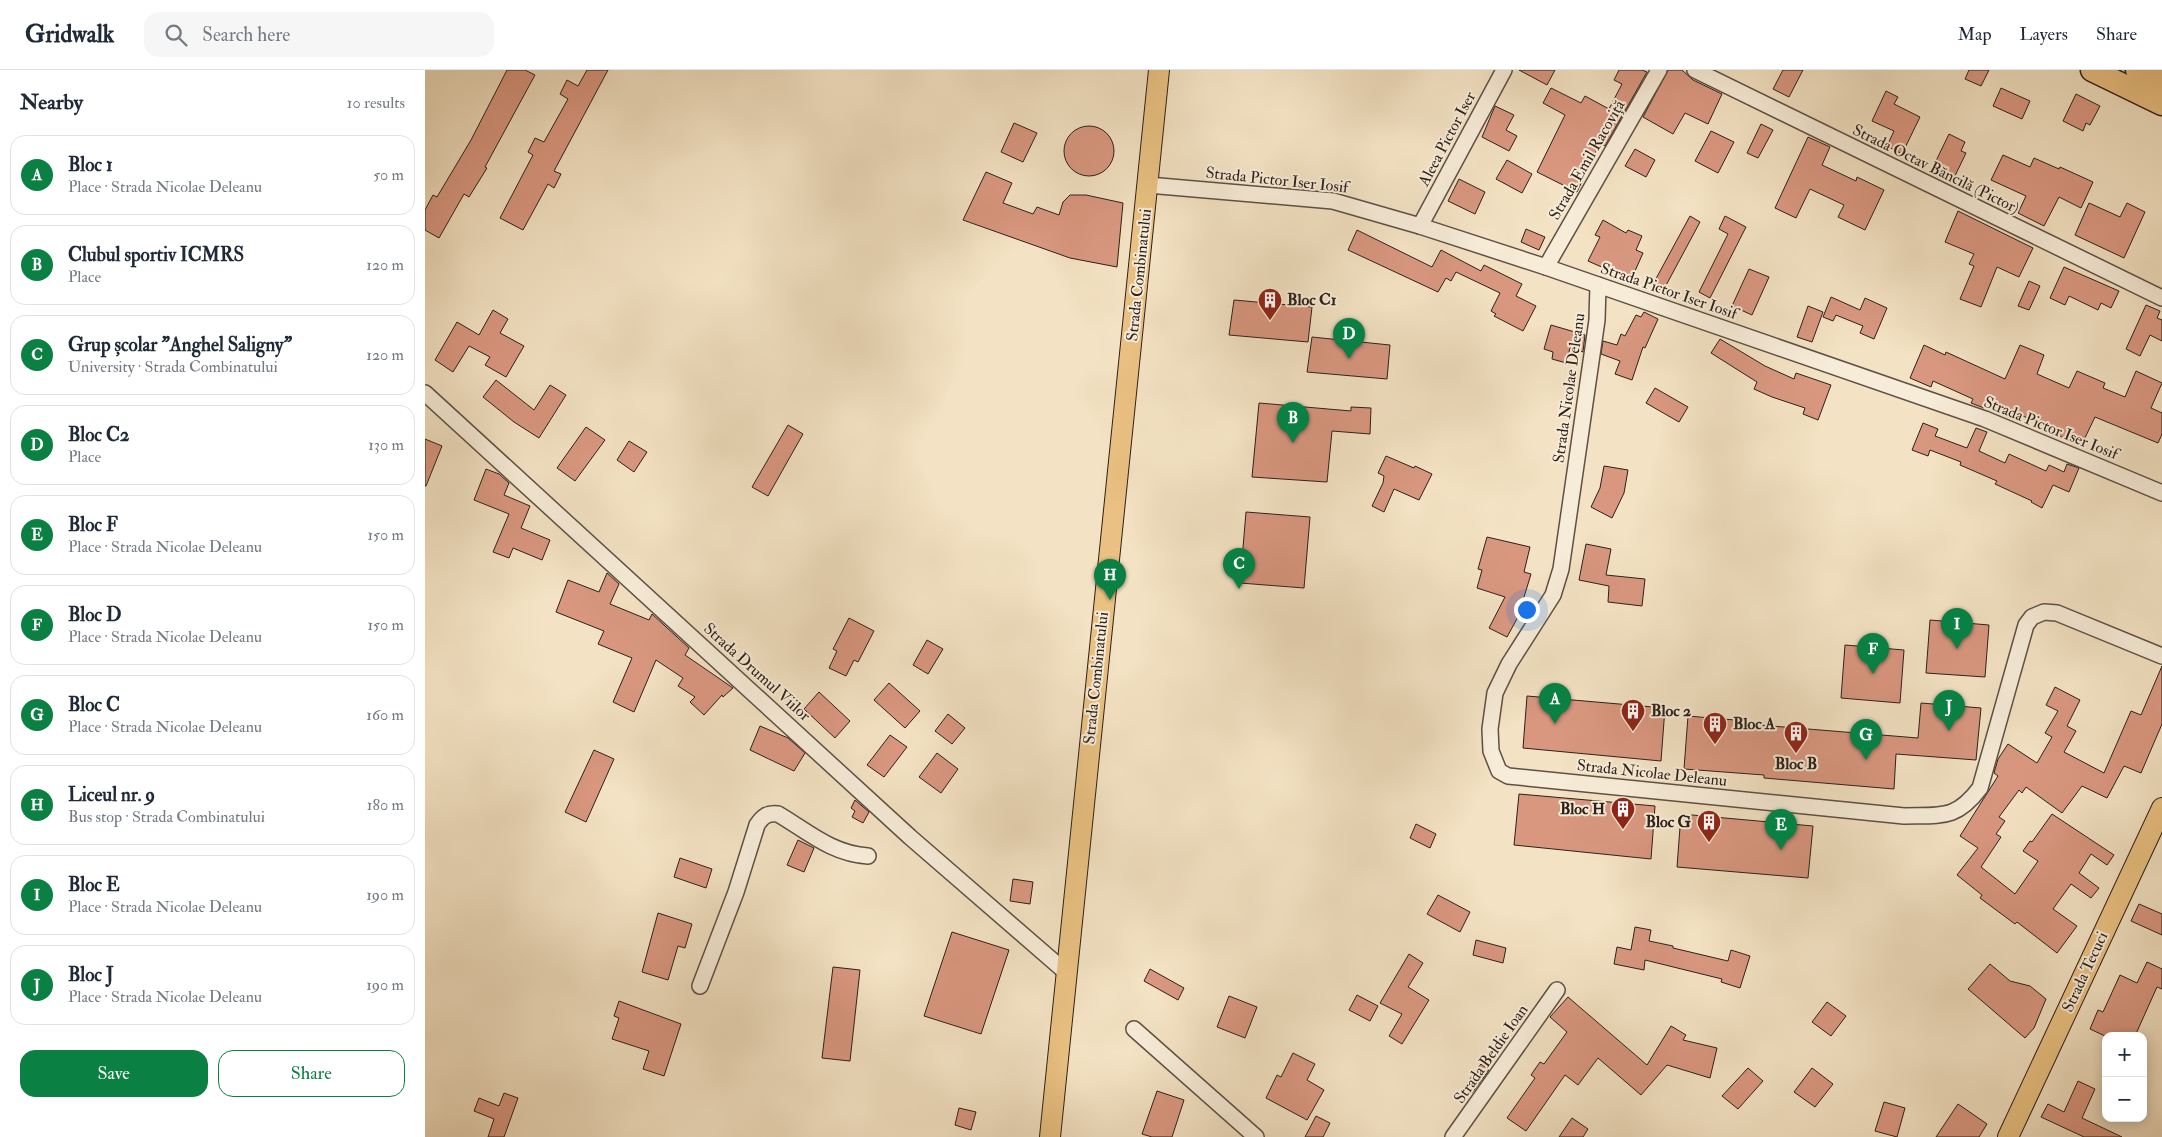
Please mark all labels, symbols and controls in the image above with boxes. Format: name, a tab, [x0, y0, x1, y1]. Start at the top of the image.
search box	[144, 12, 494, 57]
text: Gridwalk	[25, 19, 114, 50]
icon: search	[162, 21, 190, 49]
text: Search here	[202, 23, 290, 47]
text: Map	[1958, 23, 1992, 46]
text: Layers	[2020, 23, 2068, 46]
text: Share	[2096, 23, 2137, 46]
street label: Aleea Pictor Iser	[1413, 88, 1480, 191]
text: Nearby	[20, 89, 83, 116]
text: 10 results	[347, 93, 405, 113]
street label: Strada Emil Racoviță	[1545, 96, 1630, 223]
street label: Strada Octav Băncilă (Pictor)	[1849, 120, 2023, 218]
text: Bloc 1	[68, 153, 113, 177]
street label: Strada Pictor Iser Iosif	[1205, 163, 1352, 198]
text: A	[32, 165, 42, 185]
text: 50 m	[373, 165, 404, 185]
text: Place · Strada Nicolae Deleanu	[68, 177, 262, 197]
street label: Strada Combinatului	[1122, 208, 1156, 342]
text: Clubul sportiv ICMRS	[68, 243, 244, 267]
text: B	[32, 255, 42, 275]
text: 120 m	[366, 255, 404, 275]
street label: Strada Pictor Iser Iosif	[1598, 258, 1743, 325]
text: Place	[68, 267, 101, 287]
building icon: Bloc C1	[1257, 287, 1283, 321]
place label: Bloc C1	[1287, 290, 1337, 310]
street label: Strada Nicolae Deleanu	[1549, 312, 1589, 464]
pin: D	[1333, 318, 1365, 359]
text: Grup școlar "Anghel Saligny"	[68, 333, 292, 357]
text: C	[31, 345, 43, 365]
text: 120 m	[366, 345, 404, 365]
text: University · Strada Combinatului	[68, 357, 278, 377]
street label: Strada Pictor Iser Iosif	[1981, 392, 2124, 465]
pin: B	[1277, 402, 1309, 443]
text: Bloc C2	[68, 423, 130, 447]
text: D	[30, 435, 44, 455]
text: 130 m	[368, 435, 404, 455]
text: Place	[68, 447, 101, 467]
text: Bloc F	[68, 513, 118, 537]
text: E	[31, 525, 43, 545]
text: 150 m	[367, 525, 404, 545]
text: Place · Strada Nicolae Deleanu	[68, 537, 262, 557]
pin: C	[1223, 548, 1255, 589]
pin: H	[1094, 559, 1126, 600]
your location	[1514, 597, 1540, 623]
text: Bloc D	[68, 603, 121, 627]
pin: I	[1941, 608, 1973, 649]
street label: Strada Combinatului	[1079, 611, 1113, 745]
text: F	[32, 615, 42, 635]
text: 150 m	[367, 615, 404, 635]
street label: Strada Drumul Viilor	[699, 619, 815, 725]
text: Place · Strada Nicolae Deleanu	[68, 627, 262, 647]
pin: F	[1857, 633, 1889, 674]
pin: A	[1539, 683, 1571, 724]
pin: J	[1933, 690, 1965, 731]
text: Bloc C	[68, 693, 120, 717]
building icon: Bloc 2	[1620, 698, 1646, 732]
place label: Bloc 2	[1651, 701, 1691, 721]
text: G	[30, 705, 44, 725]
text: 160 m	[366, 705, 404, 725]
building icon: Bloc A	[1702, 711, 1728, 745]
place label: Bloc A	[1733, 714, 1776, 734]
text: Place · Strada Nicolae Deleanu	[68, 717, 262, 737]
pin: G	[1850, 719, 1882, 760]
building icon: Bloc B	[1783, 720, 1809, 754]
place label: Bloc B	[1775, 754, 1817, 774]
street label: Strada Nicolae Deleanu	[1576, 755, 1728, 791]
text: Liceul nr. 9	[68, 783, 155, 807]
text: H	[30, 795, 44, 815]
text: 180 m	[367, 795, 404, 815]
building icon: Bloc H	[1610, 796, 1636, 830]
place label: Bloc H	[1560, 799, 1605, 819]
text: Bus stop · Strada Combinatului	[68, 807, 265, 827]
building icon: Bloc G	[1696, 809, 1722, 843]
pin: E	[1765, 809, 1797, 850]
place label: Bloc G	[1646, 812, 1692, 832]
text: Bloc E	[68, 873, 120, 897]
text: I	[34, 885, 40, 905]
text: 190 m	[366, 885, 404, 905]
text: Place · Strada Nicolae Deleanu	[68, 897, 262, 917]
street label: Strada Tecuci	[2058, 929, 2112, 1015]
text: Bloc J	[68, 963, 114, 987]
text: J	[34, 975, 40, 995]
text: 190 m	[366, 975, 404, 995]
text: Place · Strada Nicolae Deleanu	[68, 987, 262, 1007]
street label: Strada Beldie Ioan	[1449, 1001, 1533, 1107]
map controls	[2102, 1032, 2147, 1122]
button: +	[2102, 1032, 2147, 1077]
button: Save	[20, 1050, 208, 1097]
button: Share	[218, 1050, 405, 1097]
button: −	[2102, 1077, 2147, 1122]

